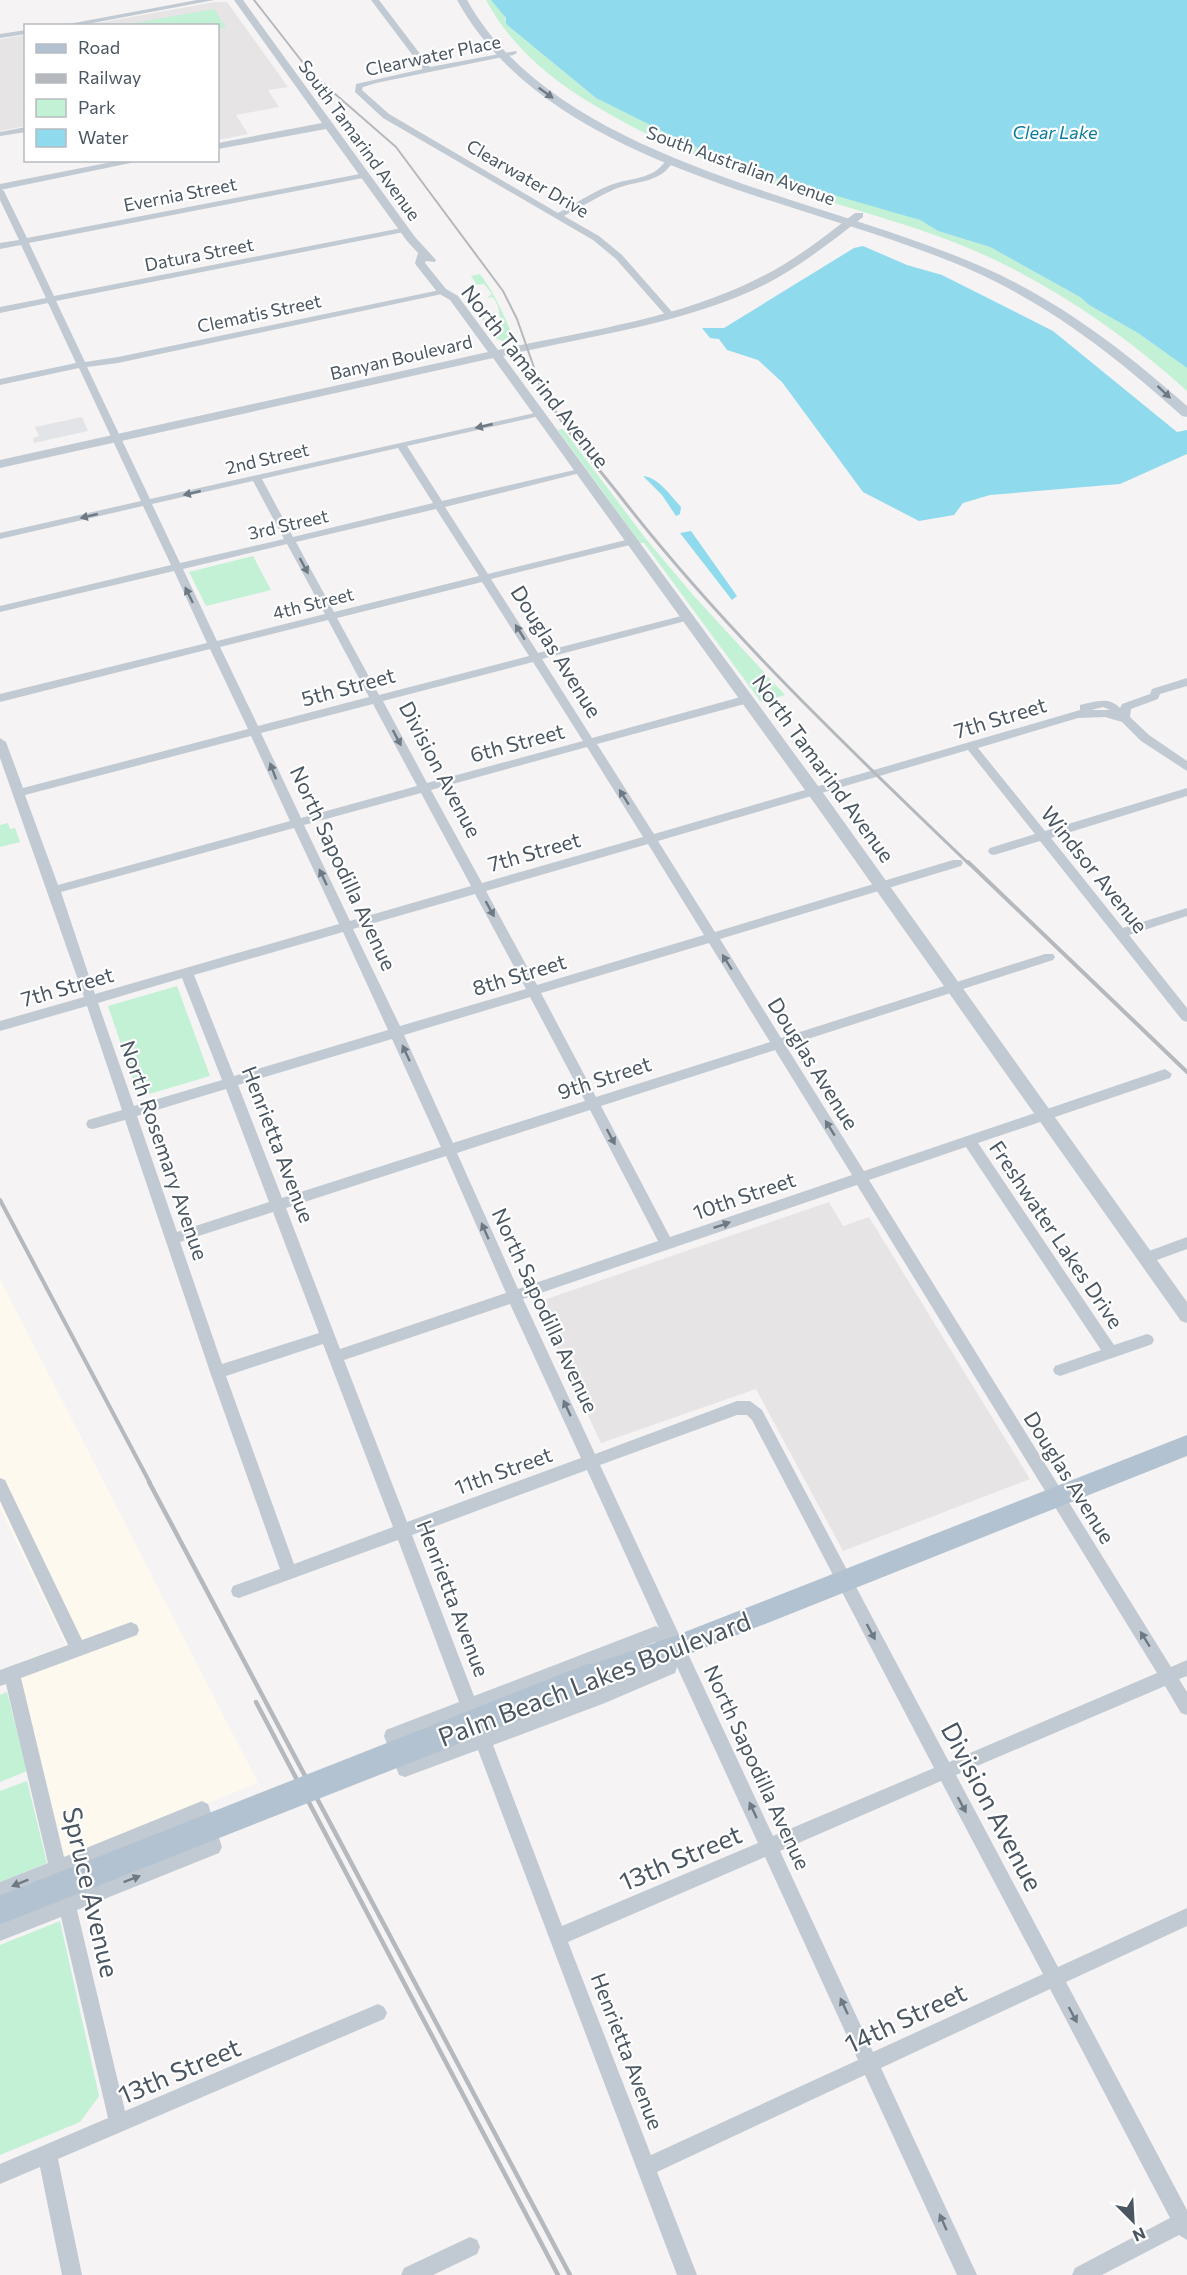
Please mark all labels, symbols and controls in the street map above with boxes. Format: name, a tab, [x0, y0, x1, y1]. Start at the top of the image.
legend	[24, 24, 219, 162]
street label: Clearwater Place	[363, 30, 503, 80]
text: Road	[78, 36, 120, 58]
street label: South Tamarind Avenue	[294, 55, 426, 225]
text: Railway	[78, 66, 141, 88]
one-way arrow	[538, 87, 554, 98]
text: Park	[78, 96, 116, 118]
street label: South Australian Avenue	[644, 121, 838, 209]
water label: Clear Lake	[1012, 121, 1098, 143]
text: Water	[78, 126, 129, 148]
street label: Clearwater Drive	[463, 134, 593, 222]
street label: Evernia Street	[122, 172, 238, 216]
street label: Datura Street	[142, 233, 256, 275]
street label: North Tamarind Avenue	[457, 280, 615, 472]
street label: Clematis Street	[195, 289, 323, 337]
street label: Banyan Boulevard	[328, 330, 474, 384]
one-way arrow	[1157, 385, 1172, 399]
one-way arrow	[475, 421, 493, 431]
street label: 2nd Street	[223, 438, 311, 478]
one-way arrow	[182, 488, 201, 498]
street label: 3rd Street	[246, 504, 330, 544]
one-way arrow	[79, 512, 98, 521]
one-way arrow	[299, 558, 309, 575]
street label: Douglas Avenue	[506, 580, 608, 722]
street label: 4th Street	[270, 582, 356, 624]
one-way arrow	[185, 586, 194, 603]
one-way arrow	[514, 624, 525, 640]
street label: 5th Street	[298, 661, 398, 711]
street label: North Tamarind Avenue	[748, 669, 900, 867]
street label: 7th Street	[951, 691, 1049, 743]
street label: Division Avenue	[395, 697, 487, 841]
street label: 6th Street	[467, 717, 567, 767]
one-way arrow	[392, 729, 402, 746]
one-way arrow	[268, 761, 278, 779]
street label: North Sapodilla Avenue	[286, 762, 402, 974]
one-way arrow	[618, 789, 629, 805]
street label: Windsor Avenue	[1036, 801, 1154, 937]
street label: 7th Street	[485, 826, 583, 876]
one-way arrow	[318, 868, 327, 885]
one-way arrow	[484, 901, 495, 917]
street label: 8th Street	[469, 948, 569, 1000]
one-way arrow	[722, 954, 733, 970]
street label: 7th Street	[18, 961, 116, 1011]
street label: Douglas Avenue	[763, 992, 865, 1134]
street label: North Rosemary Avenue	[116, 1037, 214, 1263]
one-way arrow	[401, 1045, 410, 1062]
street label: 9th Street	[554, 1050, 654, 1104]
street label: Henrietta Avenue	[238, 1062, 320, 1226]
one-way arrow	[824, 1120, 835, 1136]
one-way arrow	[605, 1128, 615, 1146]
street label: Freshwater Lakes Drive	[985, 1135, 1129, 1333]
street label: 10th Street	[689, 1166, 799, 1224]
street label: North Sapodilla Avenue	[488, 1204, 604, 1416]
one-way arrow	[713, 1220, 731, 1229]
one-way arrow	[481, 1223, 490, 1240]
one-way arrow	[562, 1400, 571, 1417]
street label: Douglas Avenue	[1019, 1406, 1121, 1548]
street label: 11th Street	[451, 1441, 555, 1499]
street label: Henrietta Avenue	[413, 1516, 495, 1680]
street label: Palm Beach Lakes Boulevard	[433, 1604, 755, 1752]
one-way arrow	[867, 1624, 876, 1641]
one-way arrow	[1140, 1631, 1151, 1647]
street label: North Sapodilla Avenue	[700, 1661, 816, 1873]
street label: Division Avenue	[936, 1716, 1050, 1896]
one-way arrow	[957, 1797, 967, 1814]
one-way arrow	[749, 1802, 758, 1819]
street label: Spruce Avenue	[57, 1804, 127, 1980]
street label: 13th Street	[614, 1817, 746, 1897]
one-way arrow	[124, 1874, 142, 1884]
one-way arrow	[11, 1879, 29, 1888]
street label: Henrietta Avenue	[587, 1969, 669, 2133]
street label: 14th Street	[839, 1975, 971, 2059]
one-way arrow	[840, 1998, 849, 2015]
one-way arrow	[1068, 2006, 1078, 2023]
street label: 13th Street	[113, 2030, 245, 2110]
north arrow	[1103, 2191, 1163, 2251]
one-way arrow	[938, 2212, 948, 2230]
text: N	[1130, 2224, 1149, 2246]

